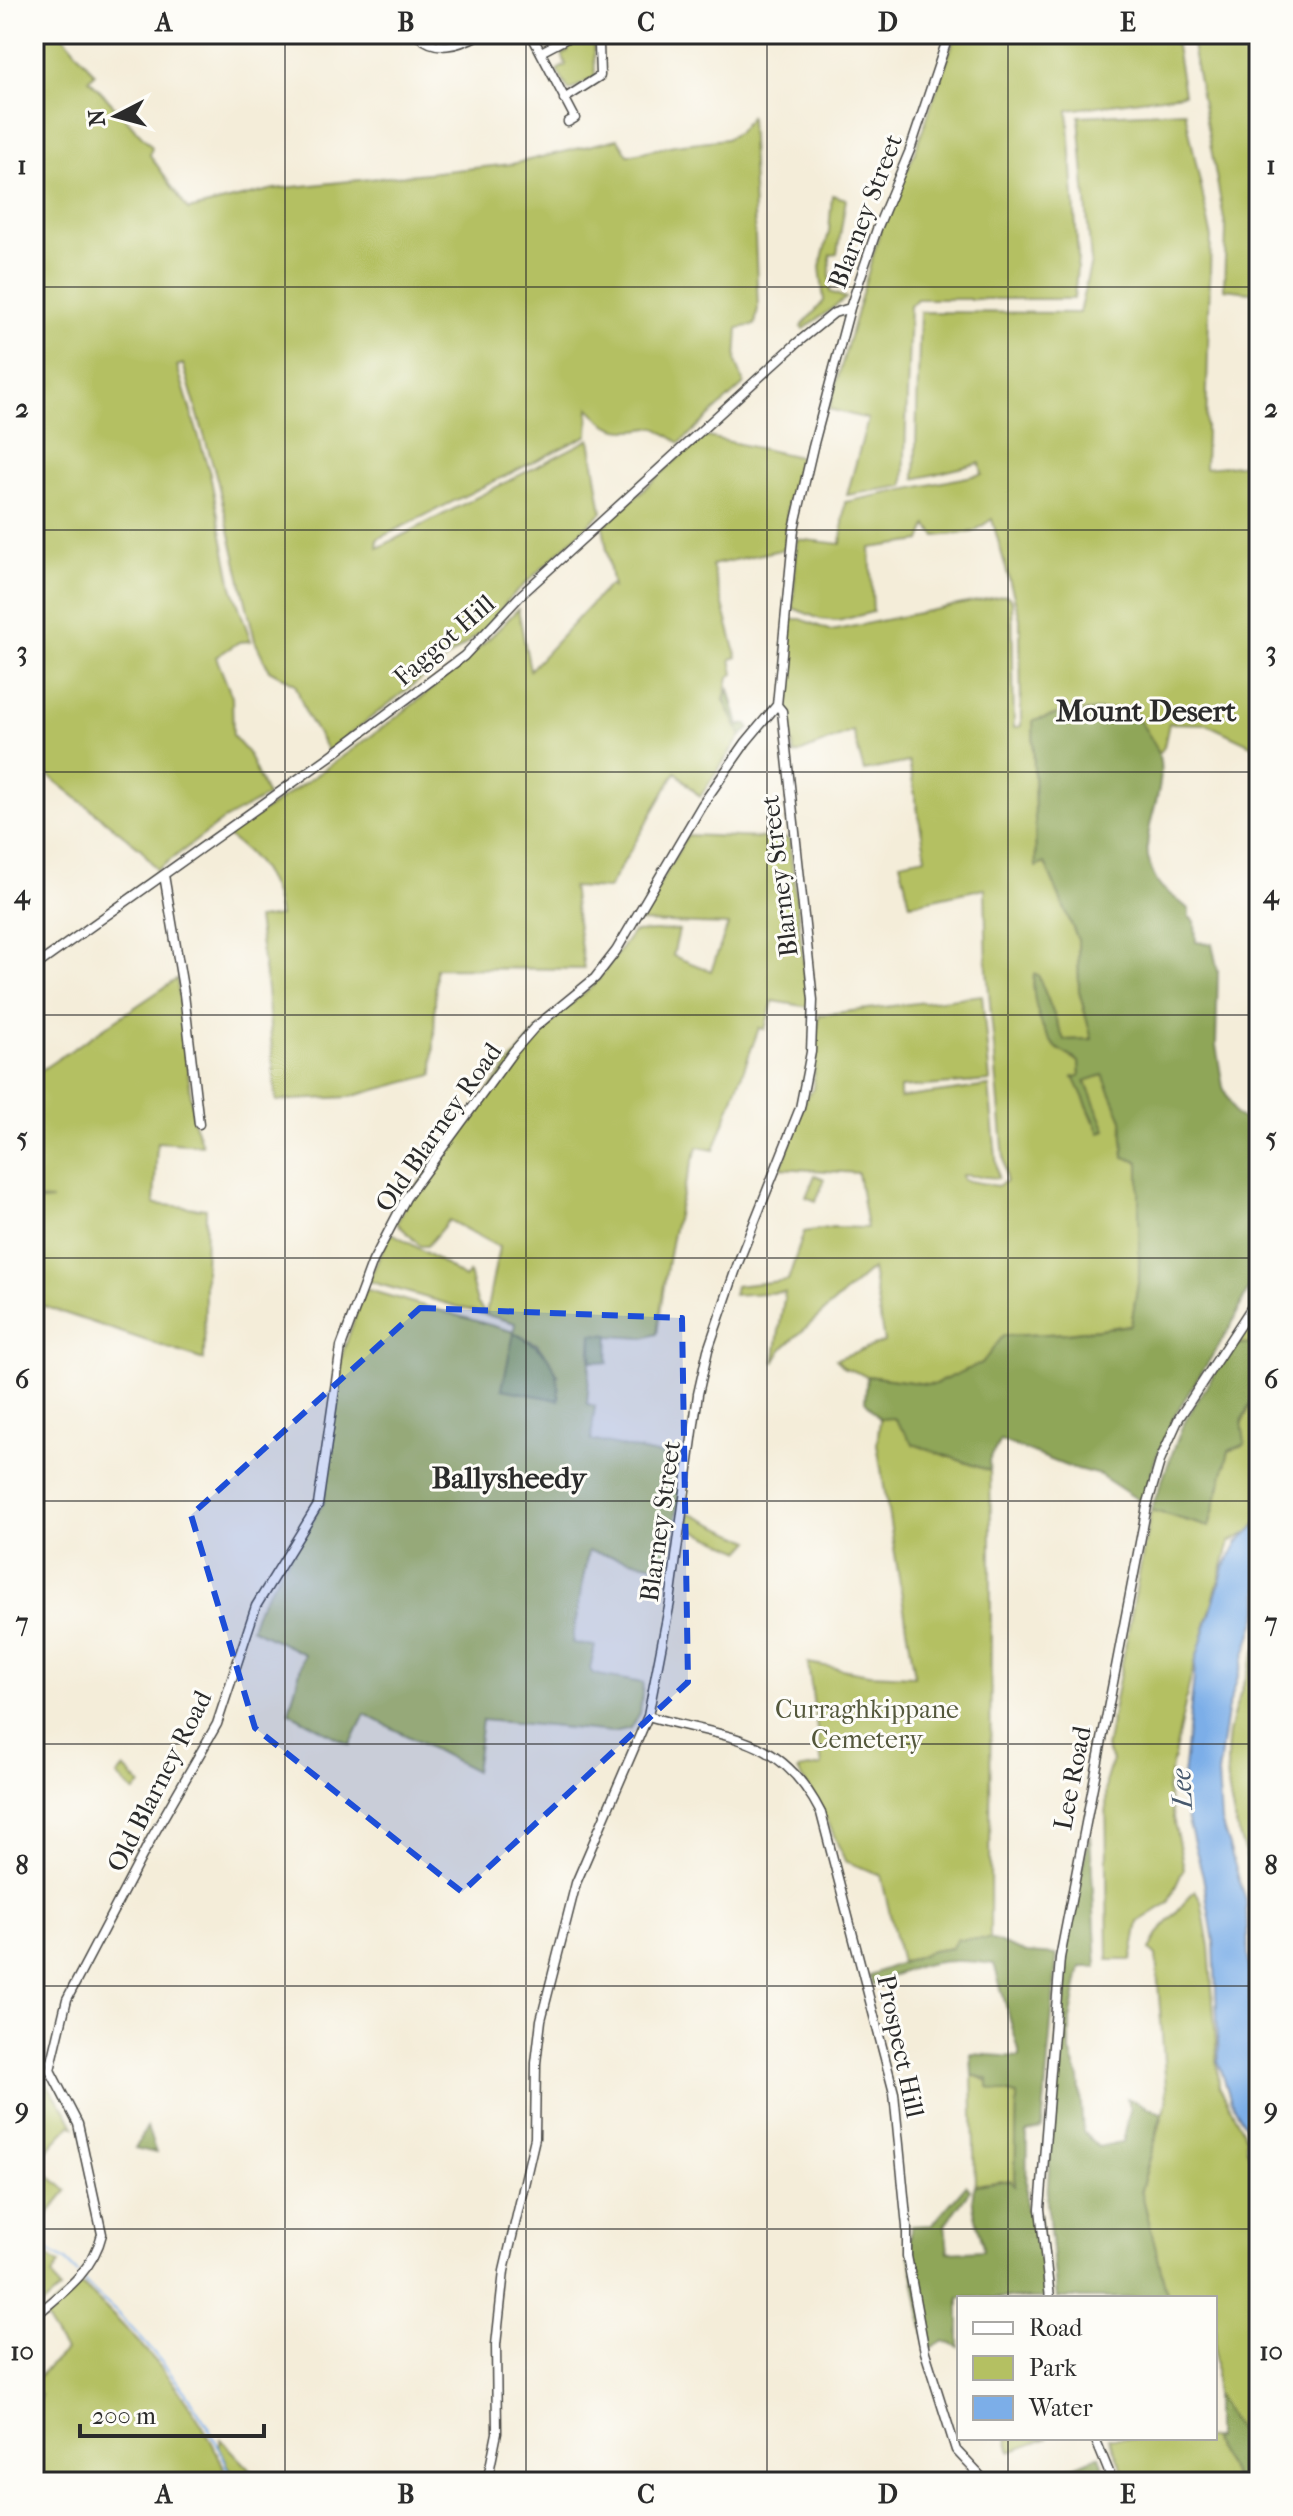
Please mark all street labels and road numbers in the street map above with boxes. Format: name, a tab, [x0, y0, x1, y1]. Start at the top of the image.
street label: Blarney Street	[822, 129, 909, 293]
street label: Faggot Hill	[387, 588, 501, 693]
street label: Blarney Street	[754, 793, 805, 959]
street label: Old Blarney Road	[369, 1036, 509, 1218]
street label: Blarney Street	[634, 1438, 687, 1604]
street label: Old Blarney Road	[100, 1685, 219, 1877]
street label: Lee Road	[1047, 1723, 1098, 1833]
street label: Prospect Hill	[870, 1972, 931, 2120]

